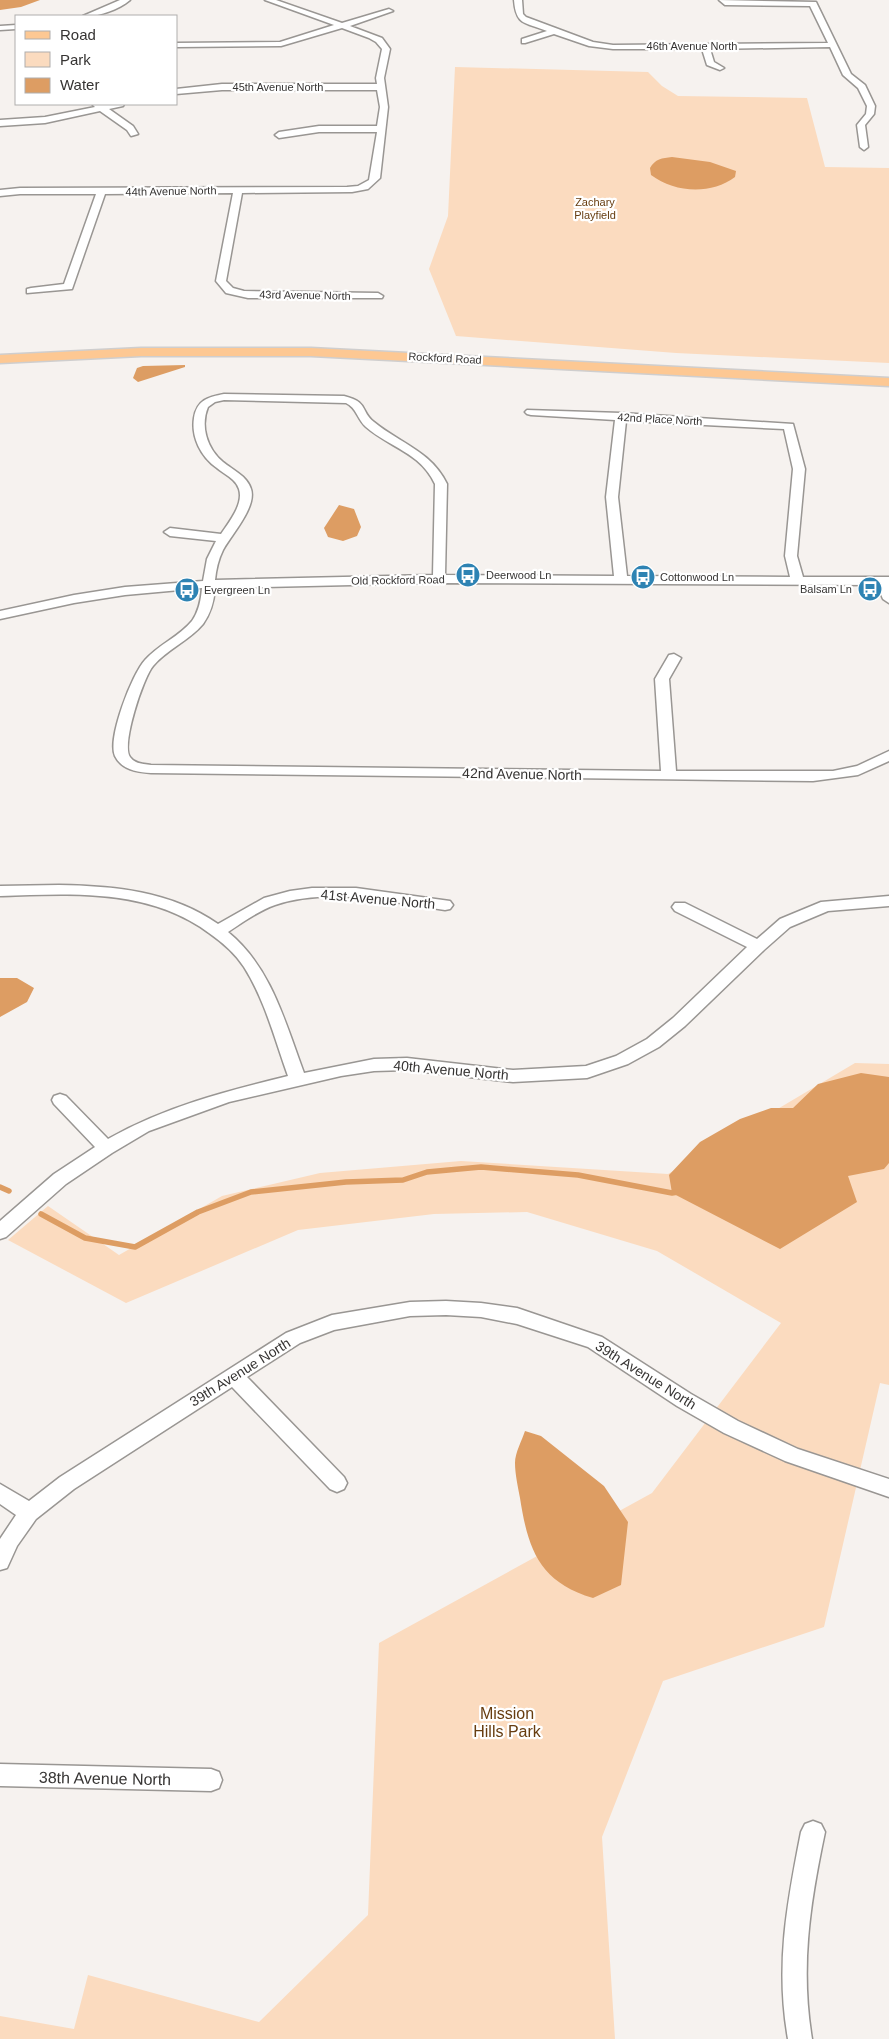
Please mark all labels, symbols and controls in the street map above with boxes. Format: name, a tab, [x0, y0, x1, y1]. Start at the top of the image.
legend	[15, 15, 178, 105]
text: Road	[60, 26, 96, 43]
street label: 46th Avenue North	[647, 40, 737, 52]
text: Park	[60, 51, 91, 68]
text: Water	[60, 76, 99, 93]
street label: 45th Avenue North	[233, 81, 323, 93]
street label: 44th Avenue North	[125, 184, 217, 198]
park label: Zachary Playfield	[574, 196, 616, 221]
street label: 43rd Avenue North	[259, 288, 351, 302]
street label: Rockford Road	[408, 350, 482, 366]
street label: 42nd Place North	[617, 411, 703, 427]
bus stop icon: Deerwood Ln	[455, 562, 481, 588]
bus stop icon: Cottonwood Ln	[630, 564, 656, 590]
place label: Deerwood Ln	[486, 569, 551, 581]
place label: Cottonwood Ln	[660, 571, 734, 583]
street label: Old Rockford Road	[351, 573, 445, 587]
bus stop icon: Balsam Ln	[857, 576, 883, 602]
bus stop icon: Evergreen Ln	[174, 577, 200, 603]
place label: Balsam Ln	[800, 583, 852, 595]
place label: Evergreen Ln	[204, 584, 270, 596]
street label: 42nd Avenue North	[462, 765, 582, 783]
street label: 41st Avenue North	[320, 886, 436, 912]
street label: 40th Avenue North	[393, 1057, 509, 1083]
street label: 39th Avenue North	[187, 1335, 293, 1409]
street label: 39th Avenue North	[593, 1338, 699, 1412]
park label: Mission Hills Park	[473, 1705, 542, 1740]
street label: 38th Avenue North	[39, 1769, 171, 1788]

